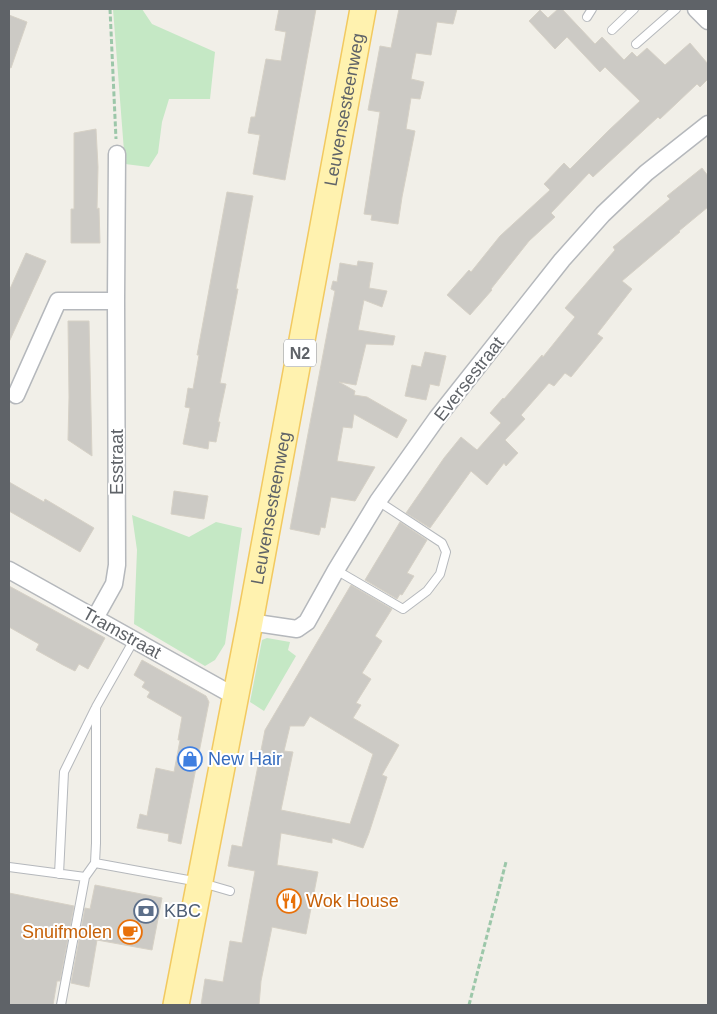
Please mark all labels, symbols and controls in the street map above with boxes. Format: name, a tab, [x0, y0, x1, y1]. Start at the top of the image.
street label: Leuvensesteenweg	[321, 32, 368, 188]
street label: Eversestraat	[430, 333, 508, 425]
road number: N2	[284, 339, 316, 366]
street label: Esstraat	[107, 429, 127, 495]
street label: Leuvensesteenweg	[247, 430, 295, 586]
street label: Tramstraat	[79, 603, 165, 663]
shop icon: New Hair	[177, 746, 203, 772]
place label: New Hair	[208, 749, 282, 769]
restaurant icon: Wok House	[276, 888, 302, 914]
place label: Wok House	[306, 891, 399, 911]
bank icon: KBC	[133, 898, 159, 924]
place label: KBC	[164, 901, 201, 921]
cafe icon: Snuifmolen	[117, 919, 143, 945]
place label: Snuifmolen	[22, 922, 112, 942]

